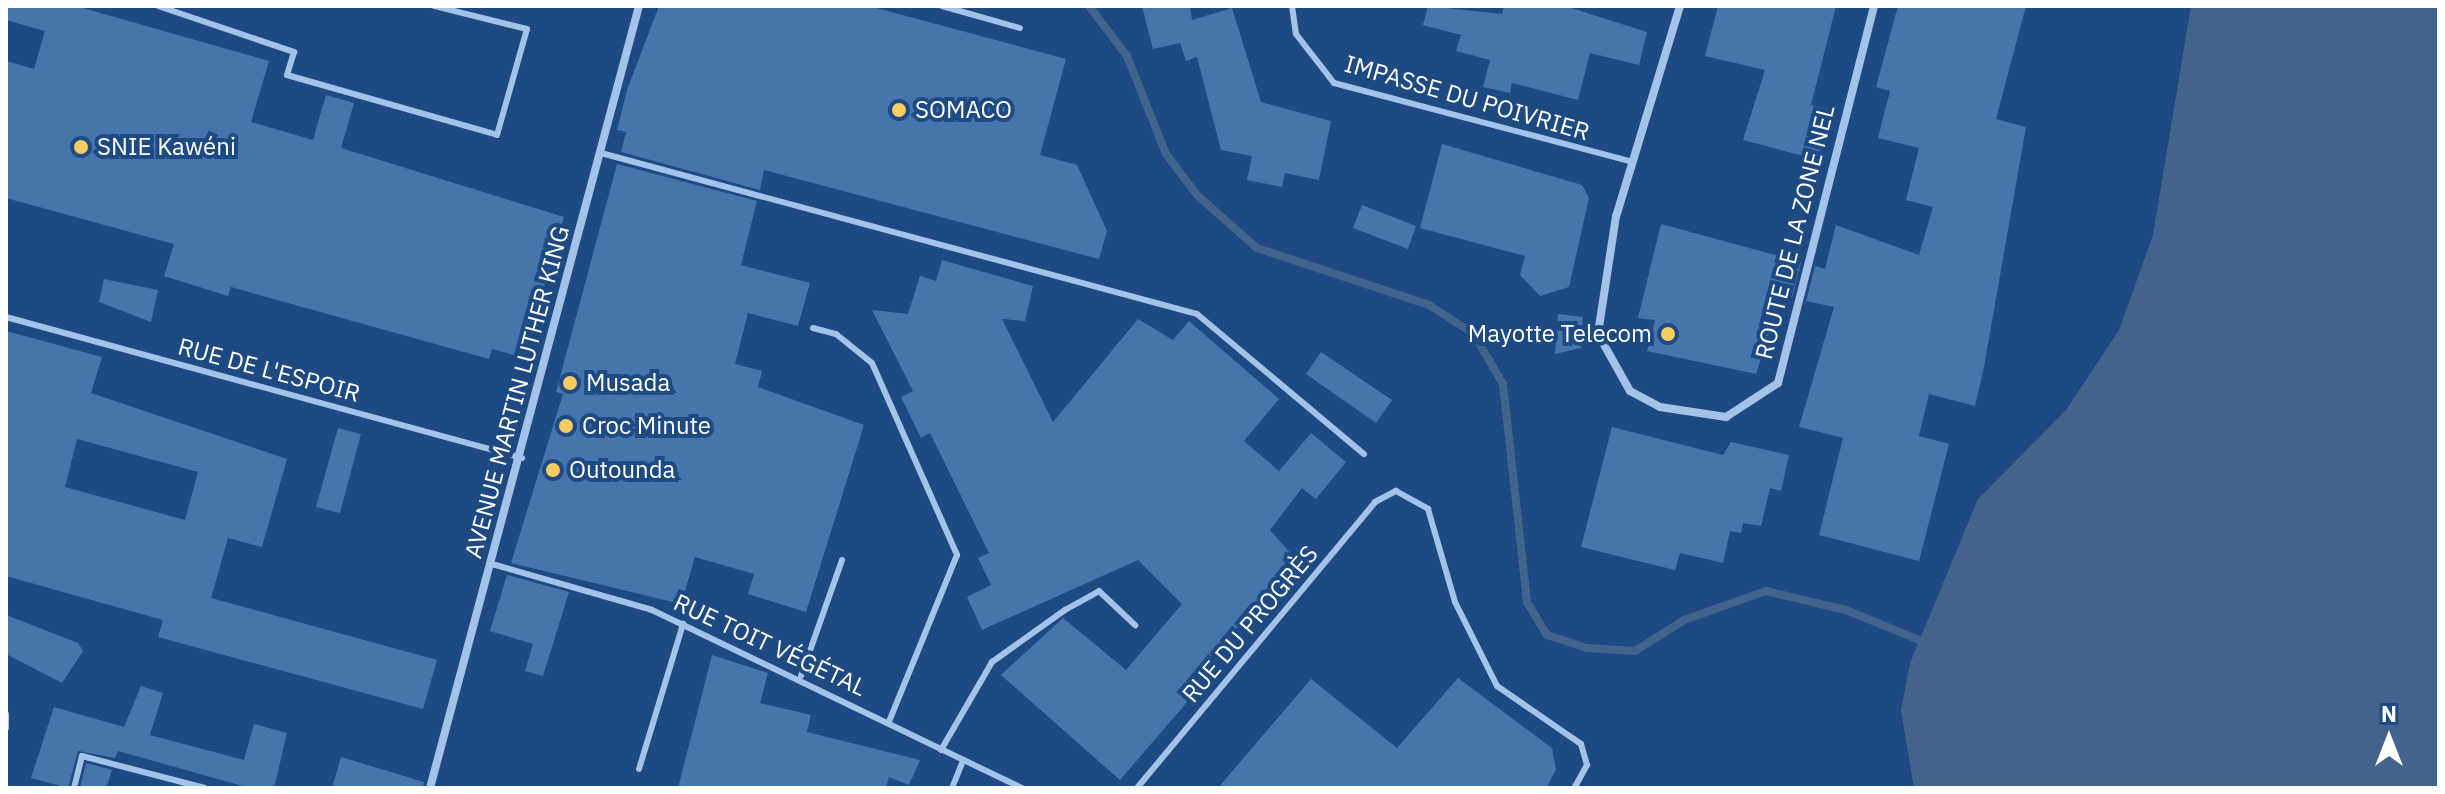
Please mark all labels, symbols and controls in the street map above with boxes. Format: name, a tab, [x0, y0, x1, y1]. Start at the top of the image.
street label: IMPASSE DU POIVRIER	[1341, 49, 1593, 147]
place label: SOMACO	[915, 96, 1012, 124]
marker: SOMACO	[890, 101, 908, 119]
street label: ROUTE DE LA ZONE NEL	[1749, 102, 1841, 362]
place label: SNIE Kawéni	[97, 133, 236, 161]
marker: SNIE Kawéni	[72, 138, 90, 156]
street label: AVENUE MARTIN LUTHER KING	[459, 223, 575, 561]
place label: Mayotte Telecom	[1468, 320, 1652, 348]
marker: Mayotte Telecom	[1659, 325, 1677, 343]
street label: RUE DE L'ESPOIR	[175, 332, 363, 408]
place label: Musada	[586, 369, 670, 397]
marker: Musada	[561, 374, 579, 392]
place label: Croc Minute	[582, 412, 711, 440]
marker: Croc Minute	[557, 417, 575, 435]
place label: Outounda	[569, 456, 675, 484]
marker: Outounda	[544, 461, 562, 479]
street label: RUE DU PROGRÈS	[1176, 540, 1324, 708]
street label: RUE TOIT VÉGÉTAL	[669, 588, 871, 702]
north arrow	[2349, 698, 2429, 778]
text: N	[2381, 699, 2397, 728]

